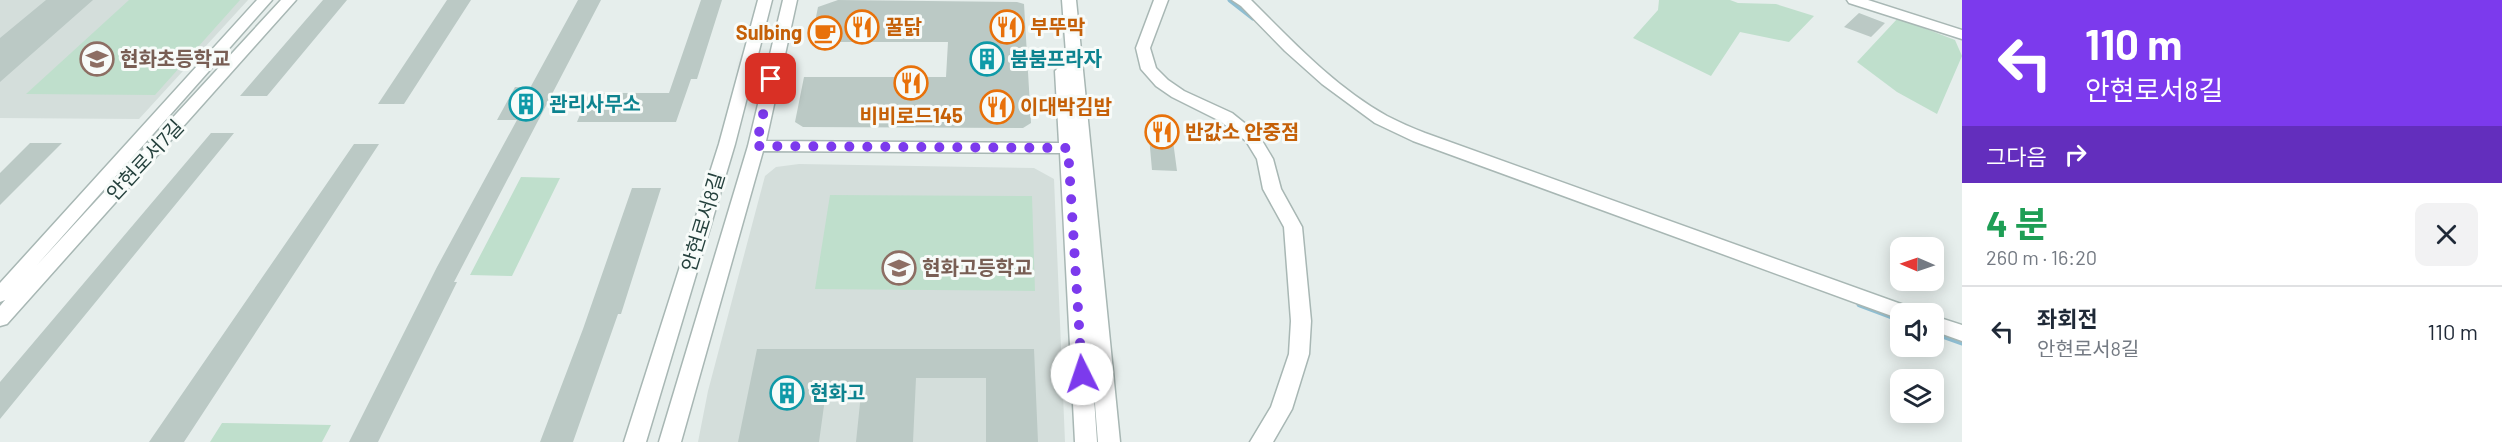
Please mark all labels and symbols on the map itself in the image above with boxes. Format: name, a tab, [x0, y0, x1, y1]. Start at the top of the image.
restaurant icon: 꿀닭	[844, 9, 880, 45]
restaurant icon: 부뚜막	[989, 9, 1025, 45]
place label: 꿀닭	[885, 14, 922, 38]
place label: 부뚜막	[1030, 14, 1086, 38]
cafe icon: Sulbing	[807, 15, 843, 51]
place label: Sulbing	[736, 20, 802, 44]
school or university icon: 현화초등학교	[79, 41, 115, 77]
building icon: 붐붐프라자	[969, 41, 1005, 77]
place label: 현화초등학교	[120, 46, 230, 70]
place label: 붐붐프라자	[1010, 46, 1103, 70]
pin	[745, 53, 796, 104]
restaurant icon: 비비로드145	[893, 65, 929, 101]
building icon: 관리사무소	[508, 86, 544, 122]
restaurant icon: 이대박김밥	[979, 89, 1015, 125]
place label: 관리사무소	[549, 91, 641, 115]
place label: 이대박김밥	[1020, 94, 1113, 118]
place label: 비비로드145	[859, 103, 963, 127]
street label: 안현로서7길	[101, 114, 188, 205]
restaurant icon: 반값소 안중점	[1144, 114, 1180, 150]
place label: 반값소 안중점	[1185, 119, 1299, 143]
street label: 안현로서8길	[676, 169, 728, 274]
north arrow	[1890, 237, 1944, 291]
school or university icon: 현화고등학교	[881, 250, 917, 286]
place label: 현화고등학교	[922, 255, 1032, 279]
position arrow	[1050, 342, 1114, 406]
building icon: 현화고	[769, 375, 805, 411]
place label: 현화고	[810, 380, 865, 404]

